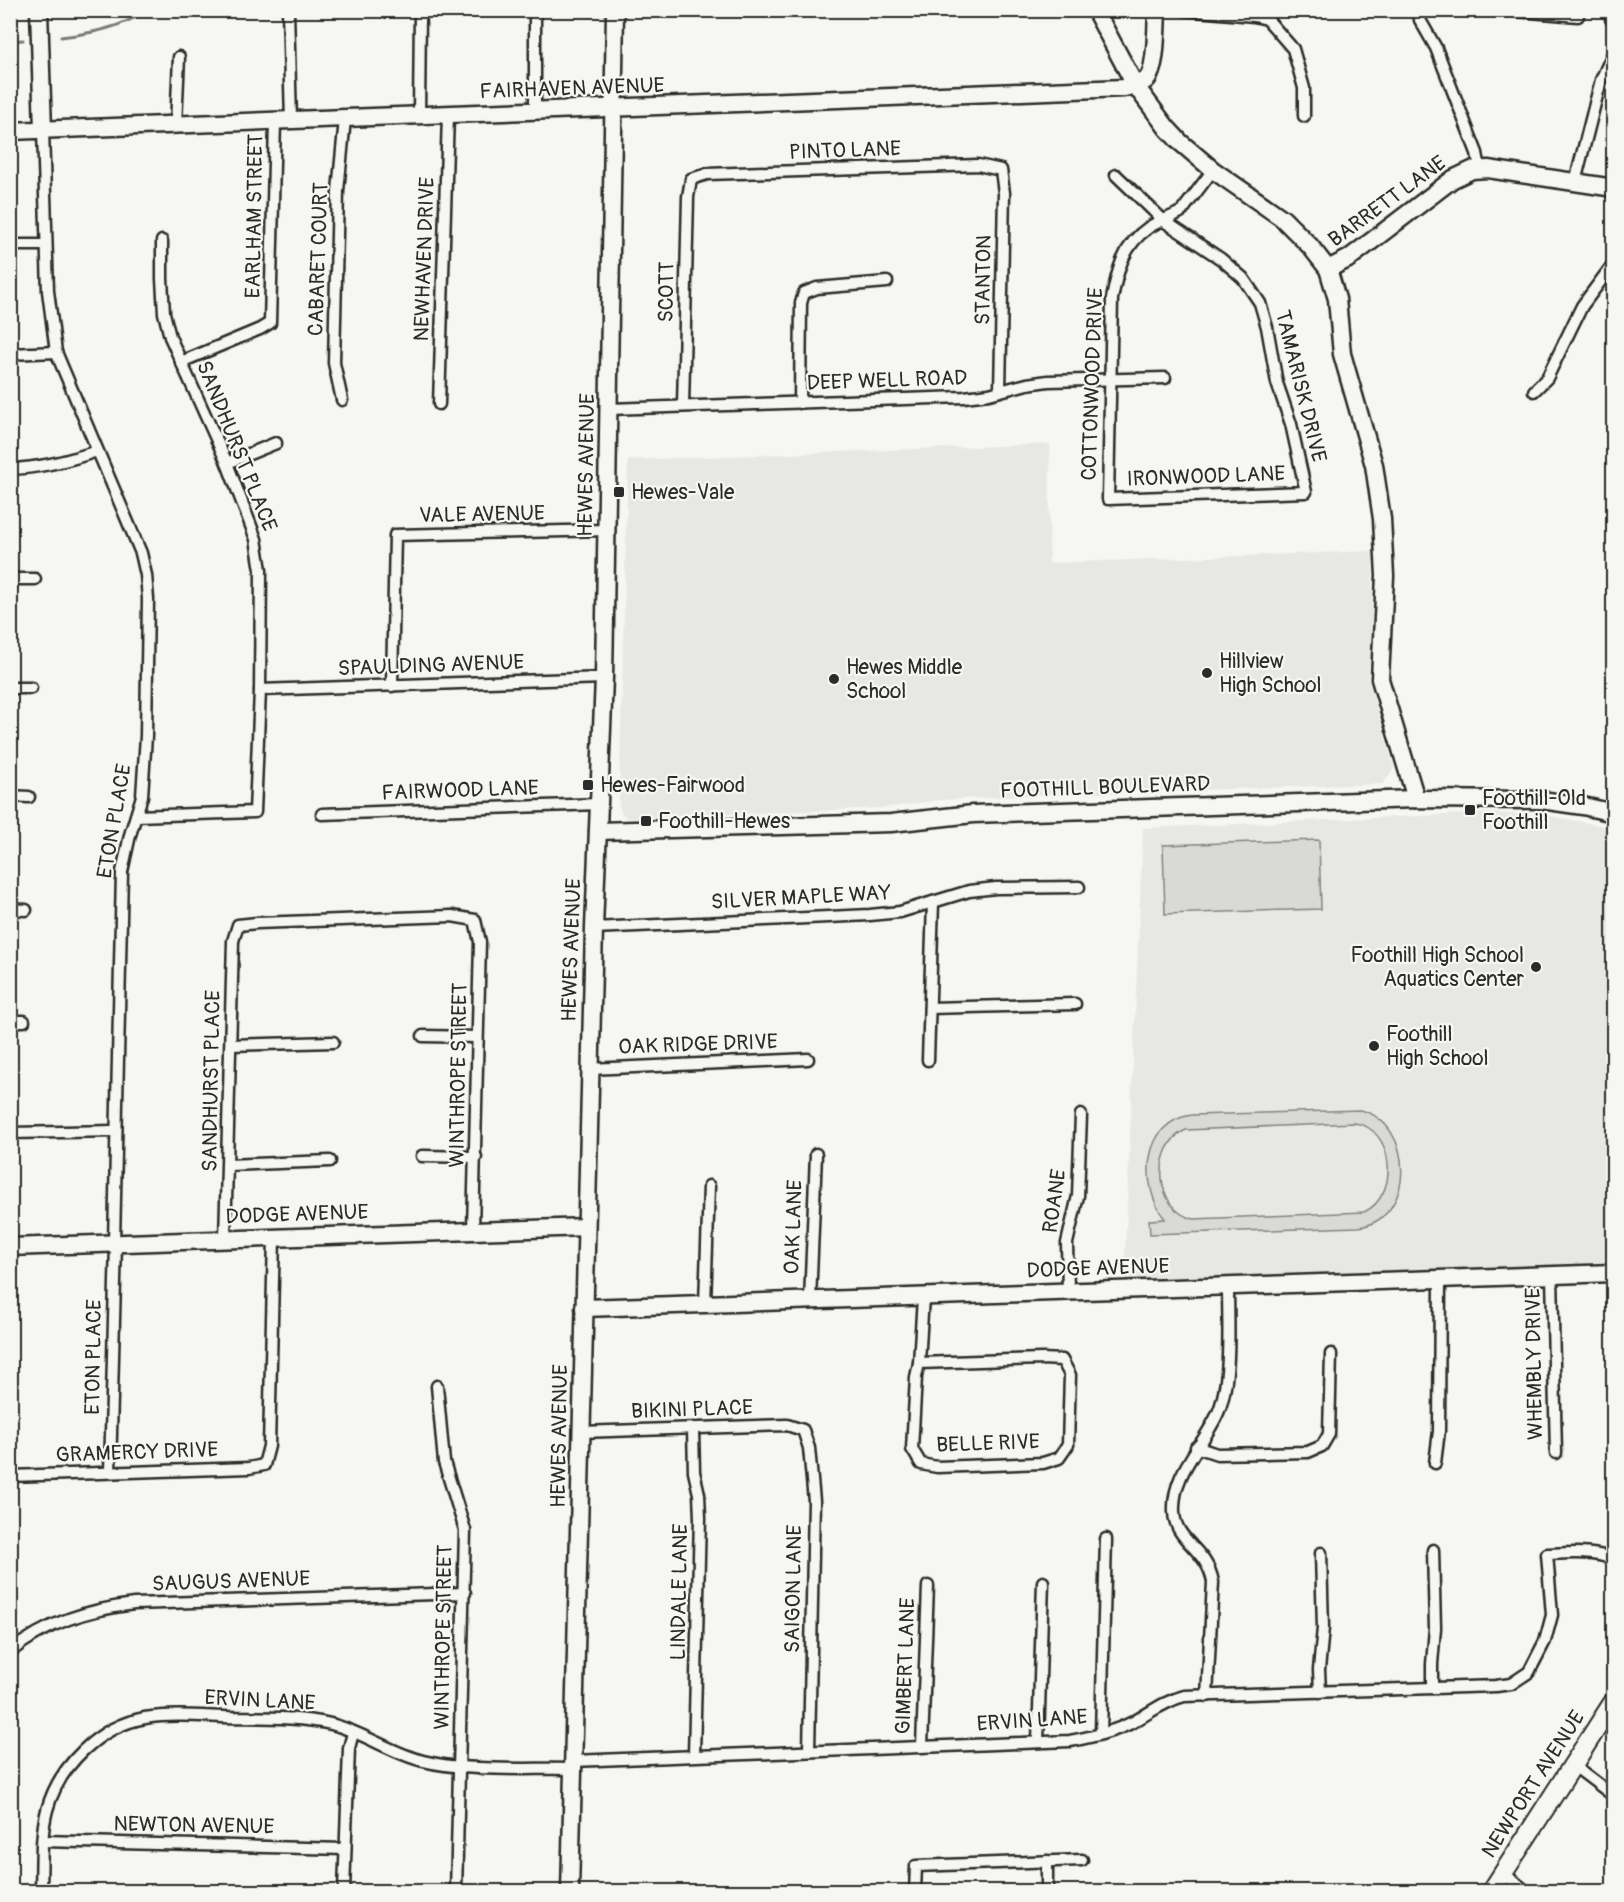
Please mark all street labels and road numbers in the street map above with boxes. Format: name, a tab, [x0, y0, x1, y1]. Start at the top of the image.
street label: FAIRHAVEN AVENUE	[479, 72, 665, 105]
street label: EARLHAM STREET	[240, 133, 269, 299]
street label: PINTO LANE	[789, 135, 901, 166]
street label: BARRETT LANE	[1323, 150, 1452, 253]
street label: NEWHAVEN DRIVE	[408, 176, 441, 342]
street label: CABARET COURT	[302, 181, 335, 336]
street label: STANTON	[969, 235, 998, 325]
street label: SCOTT	[652, 261, 681, 323]
street label: COTTONWOOD DRIVE	[1076, 287, 1109, 481]
street label: TAMARISK DRIVE	[1269, 307, 1332, 465]
street label: SANDHURST PLACE	[190, 357, 283, 536]
street label: DEEP WELL ROAD	[806, 364, 968, 397]
street label: HEWES AVENUE	[572, 393, 601, 537]
street label: IRONWOOD LANE	[1126, 460, 1286, 493]
street label: VALE AVENUE	[419, 500, 545, 529]
street label: SPAULDING AVENUE	[337, 649, 525, 682]
street label: ETON PLACE	[91, 762, 138, 880]
street label: FOOTHILL BOULEVARD	[999, 770, 1211, 805]
street label: FAIRWOOD LANE	[381, 774, 539, 807]
street label: HEWES AVENUE	[556, 878, 588, 1022]
street label: SILVER MAPLE WAY	[710, 879, 892, 916]
street label: WINTHROPE STREET	[443, 982, 474, 1168]
street label: SANDHURST PLACE	[196, 990, 227, 1172]
street label: OAK RIDGE DRIVE	[618, 1028, 778, 1061]
street label: ROANE	[1037, 1167, 1072, 1235]
street label: OAK LANE	[778, 1179, 809, 1275]
street label: DODGE AVENUE	[225, 1199, 369, 1230]
street label: DODGE AVENUE	[1026, 1253, 1170, 1284]
street label: WHEMBLY DRIVE	[1520, 1287, 1549, 1440]
street label: ETON PLACE	[79, 1299, 108, 1415]
street label: HEWES AVENUE	[545, 1364, 574, 1508]
street label: BIKINI PLACE	[631, 1394, 754, 1425]
street label: BELLE RIVE	[936, 1428, 1040, 1459]
street label: GRAMERCY DRIVE	[55, 1436, 219, 1469]
street label: LINDALE LANE	[665, 1523, 694, 1661]
street label: SAIGON LANE	[779, 1525, 808, 1653]
street label: WINTHROPE STREET	[428, 1544, 459, 1730]
street label: SAUGUS AVENUE	[151, 1565, 311, 1598]
street label: GIMBERT LANE	[890, 1597, 921, 1735]
street label: ERVIN LANE	[204, 1684, 316, 1717]
street label: ERVIN LANE	[976, 1703, 1088, 1738]
street label: NEWPORT AVENUE	[1476, 1705, 1591, 1863]
street label: NEWTON AVENUE	[113, 1811, 275, 1840]

